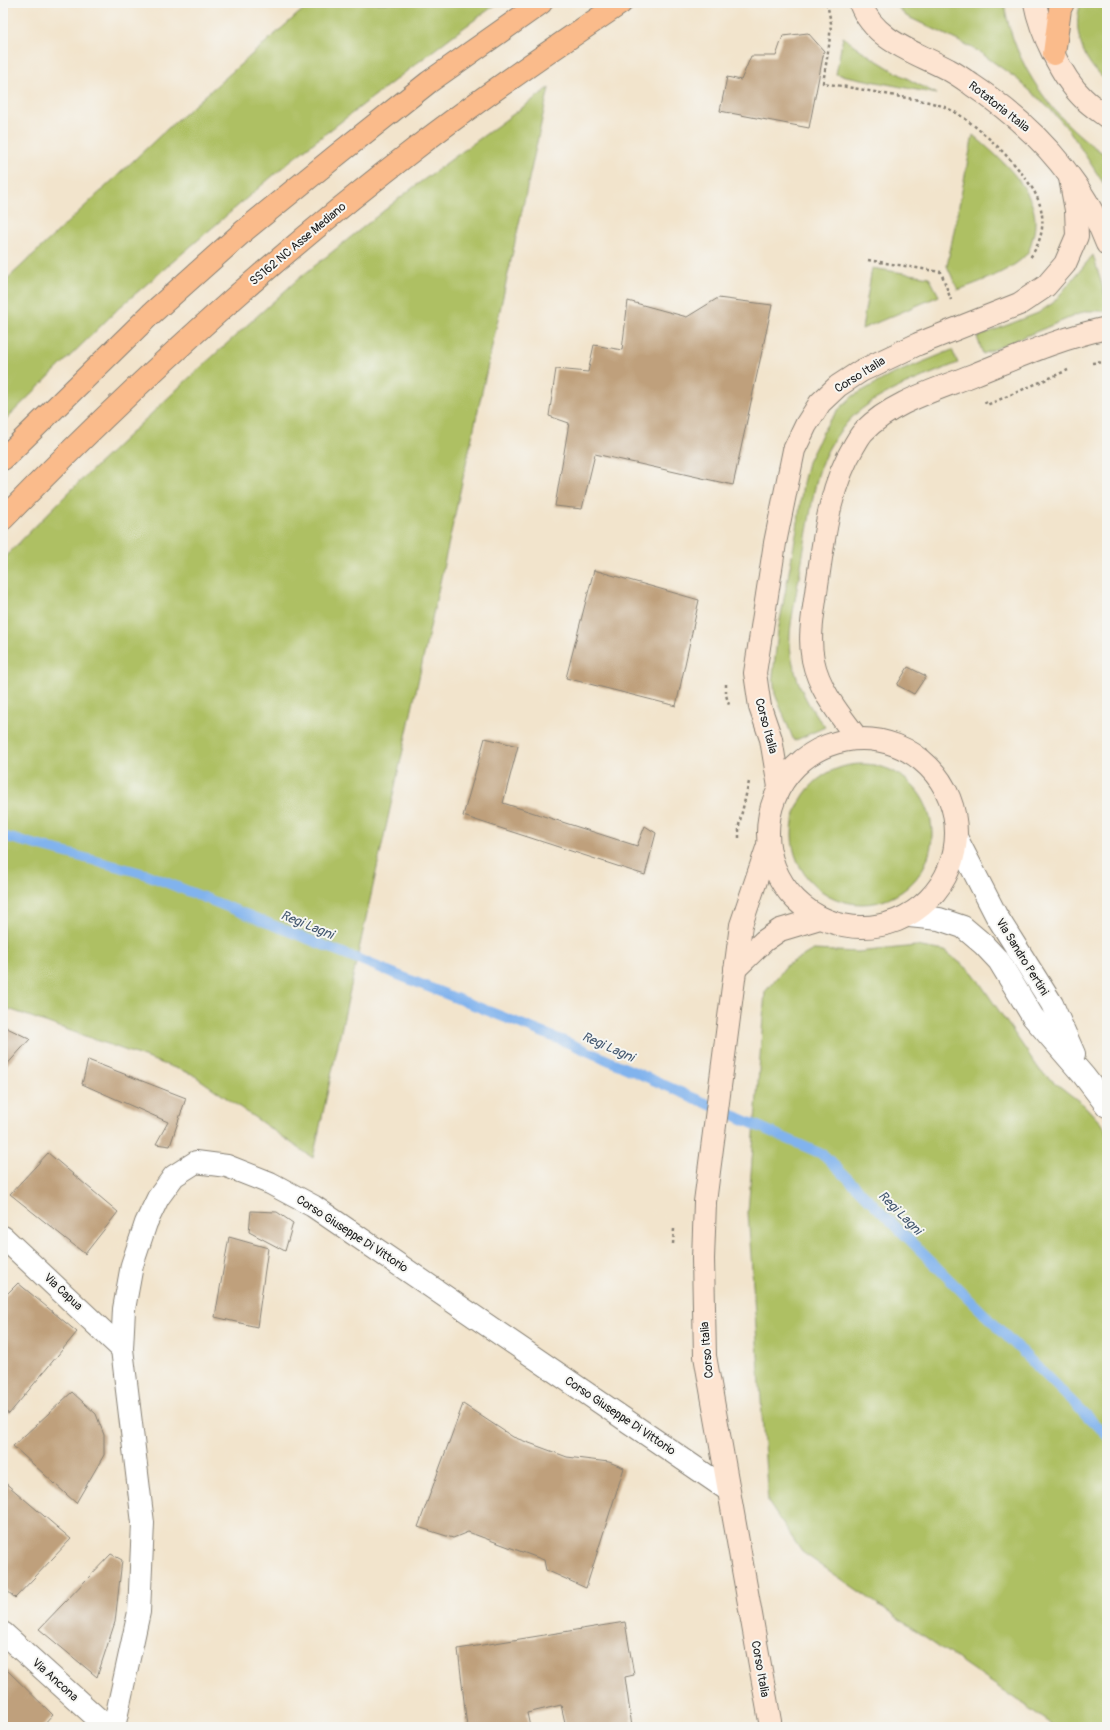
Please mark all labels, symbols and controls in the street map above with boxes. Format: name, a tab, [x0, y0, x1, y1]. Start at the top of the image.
street label: Rotatoria Italia	[965, 78, 1033, 136]
street label: SS162 NC Asse Mediano	[247, 199, 350, 289]
street label: Corso Italia	[832, 353, 888, 396]
street label: Corso Italia	[751, 697, 781, 756]
water label: Regi Lagni	[278, 907, 338, 944]
street label: Via Sandro Pertini	[992, 916, 1052, 998]
water label: Regi Lagni	[580, 1028, 639, 1067]
water label: Regi Lagni	[875, 1188, 927, 1240]
street label: Corso Giuseppe Di Vittorio	[293, 1192, 411, 1276]
street label: Via Capua	[40, 1270, 86, 1314]
street label: Corso Italia	[697, 1321, 717, 1379]
street label: Corso Giuseppe Di Vittorio	[562, 1373, 679, 1459]
street label: Corso Italia	[748, 1640, 772, 1699]
street label: Via Ancona	[29, 1655, 81, 1705]

